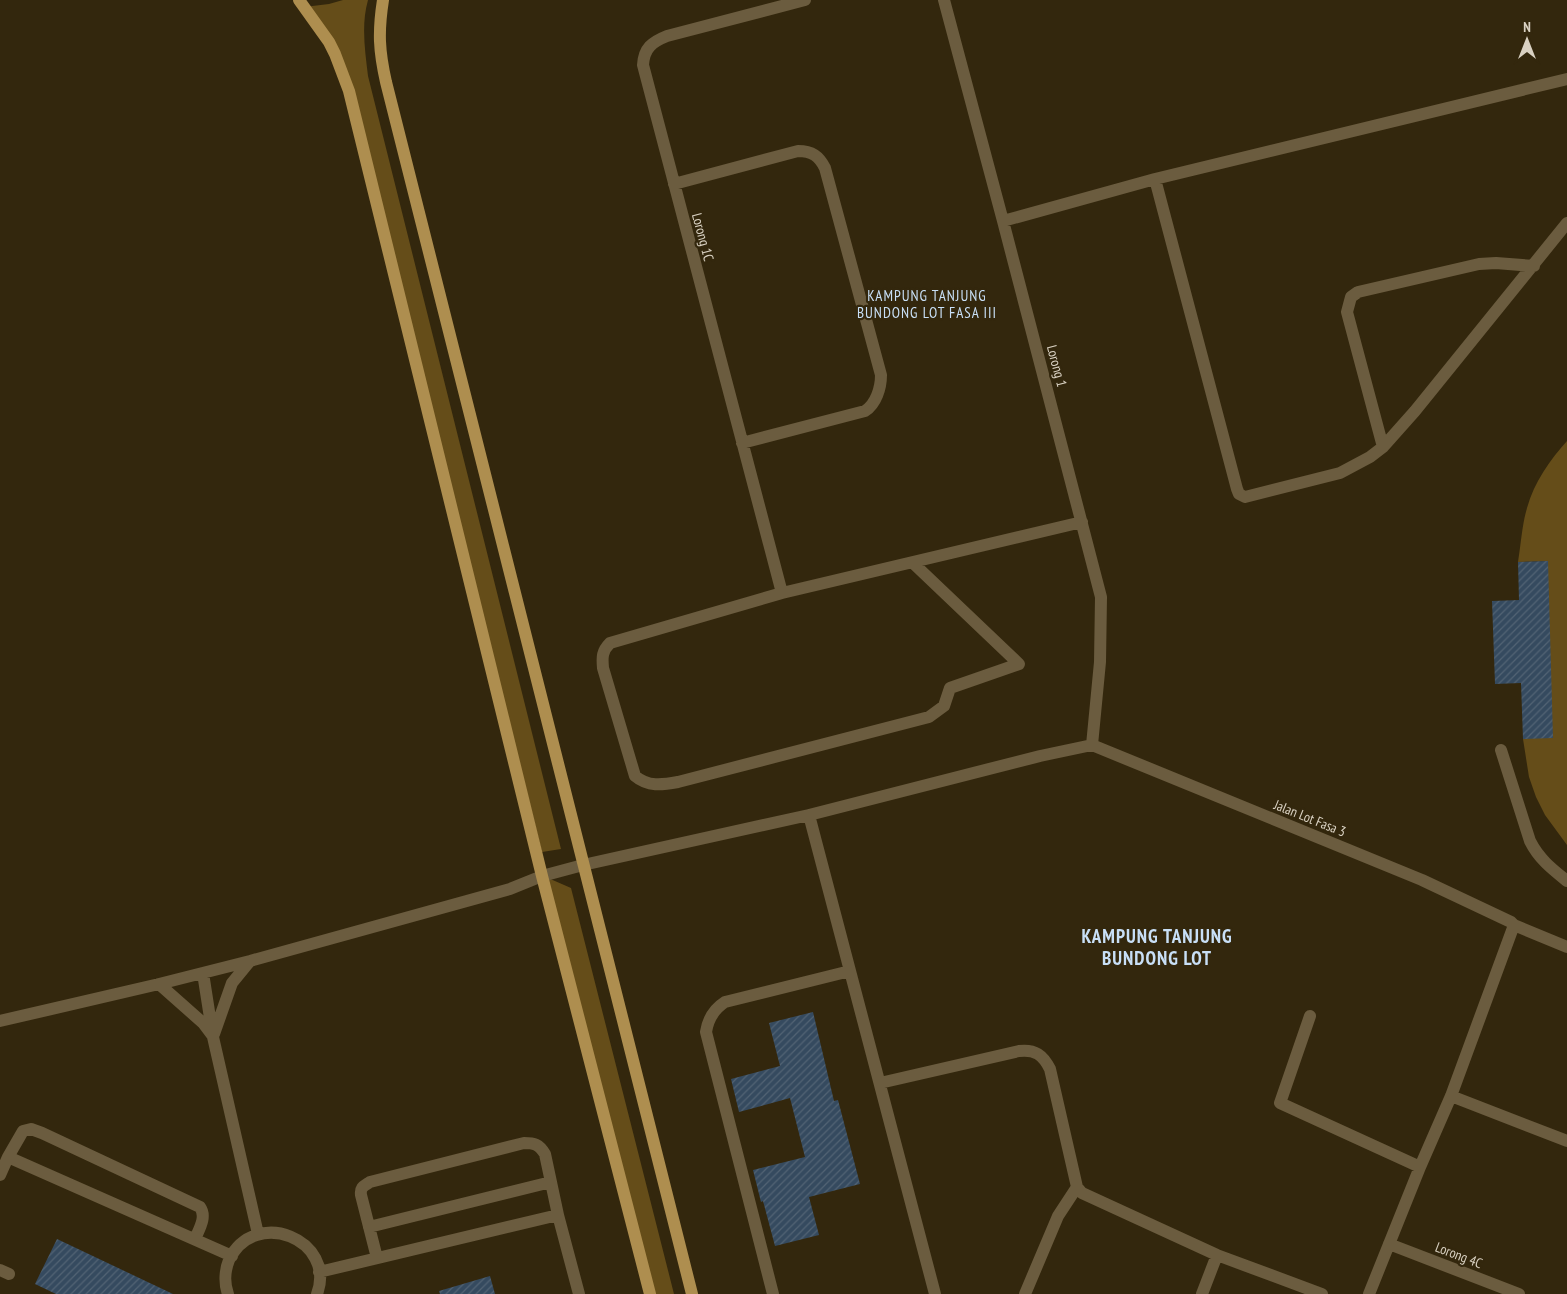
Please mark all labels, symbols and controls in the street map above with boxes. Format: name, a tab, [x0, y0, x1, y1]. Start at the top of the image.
north arrow	[1502, 15, 1552, 65]
text: N	[1523, 18, 1531, 36]
street label: Lorong 1C	[688, 211, 718, 264]
district label: KAMPUNG TANJUNG BUNDONG LOT FASA III	[857, 286, 997, 322]
street label: Lorong 1	[1043, 343, 1071, 389]
street label: Jalan Lot Fasa 3	[1270, 795, 1349, 841]
district label: KAMPUNG TANJUNG BUNDONG LOT	[1081, 924, 1233, 970]
street label: Lorong 4C	[1433, 1238, 1486, 1272]

